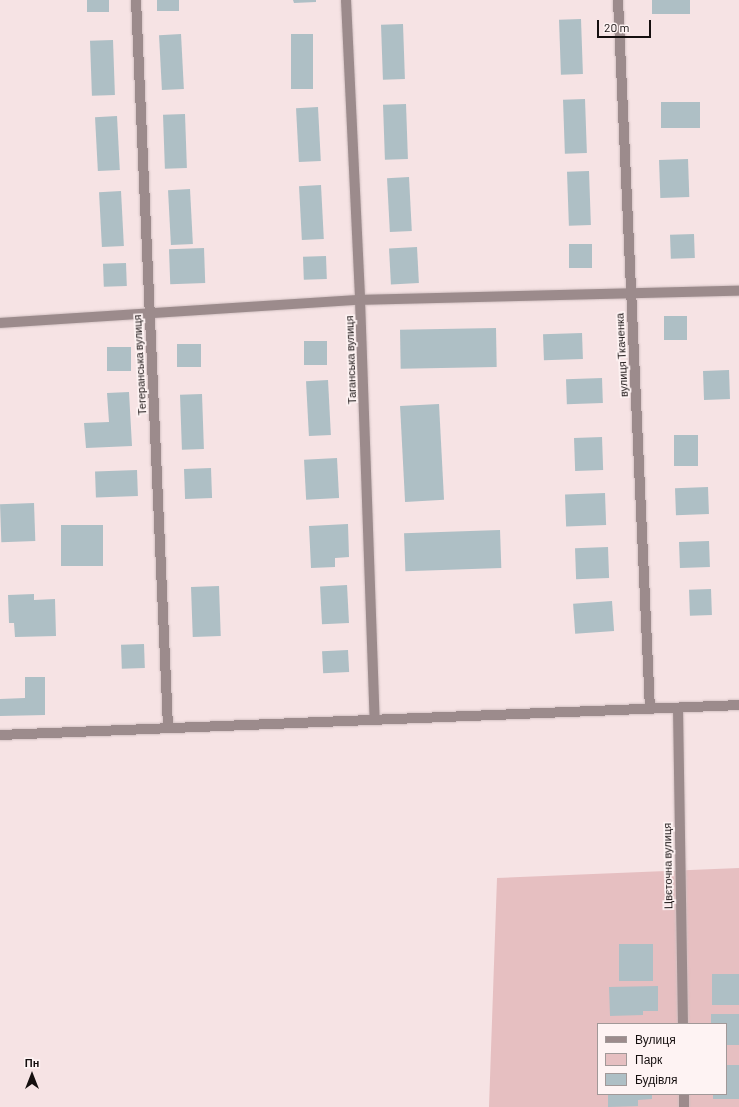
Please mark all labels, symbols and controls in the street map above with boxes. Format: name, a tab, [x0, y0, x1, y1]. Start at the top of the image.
scale bar	[599, 12, 653, 38]
text: 20 m	[604, 20, 630, 34]
street label: вулиця Ткаченка	[613, 313, 631, 397]
street label: Тегеранська вулиця	[131, 314, 149, 416]
street label: Таганська вулиця	[343, 316, 359, 404]
street label: Цвєточна вулиця	[661, 823, 675, 909]
legend	[597, 1023, 727, 1095]
text: Вулиця	[635, 1032, 676, 1046]
text: Парк	[635, 1052, 662, 1066]
north arrow	[12, 1055, 52, 1095]
text: Пн	[25, 1056, 39, 1069]
text: Будівля	[635, 1072, 677, 1086]

